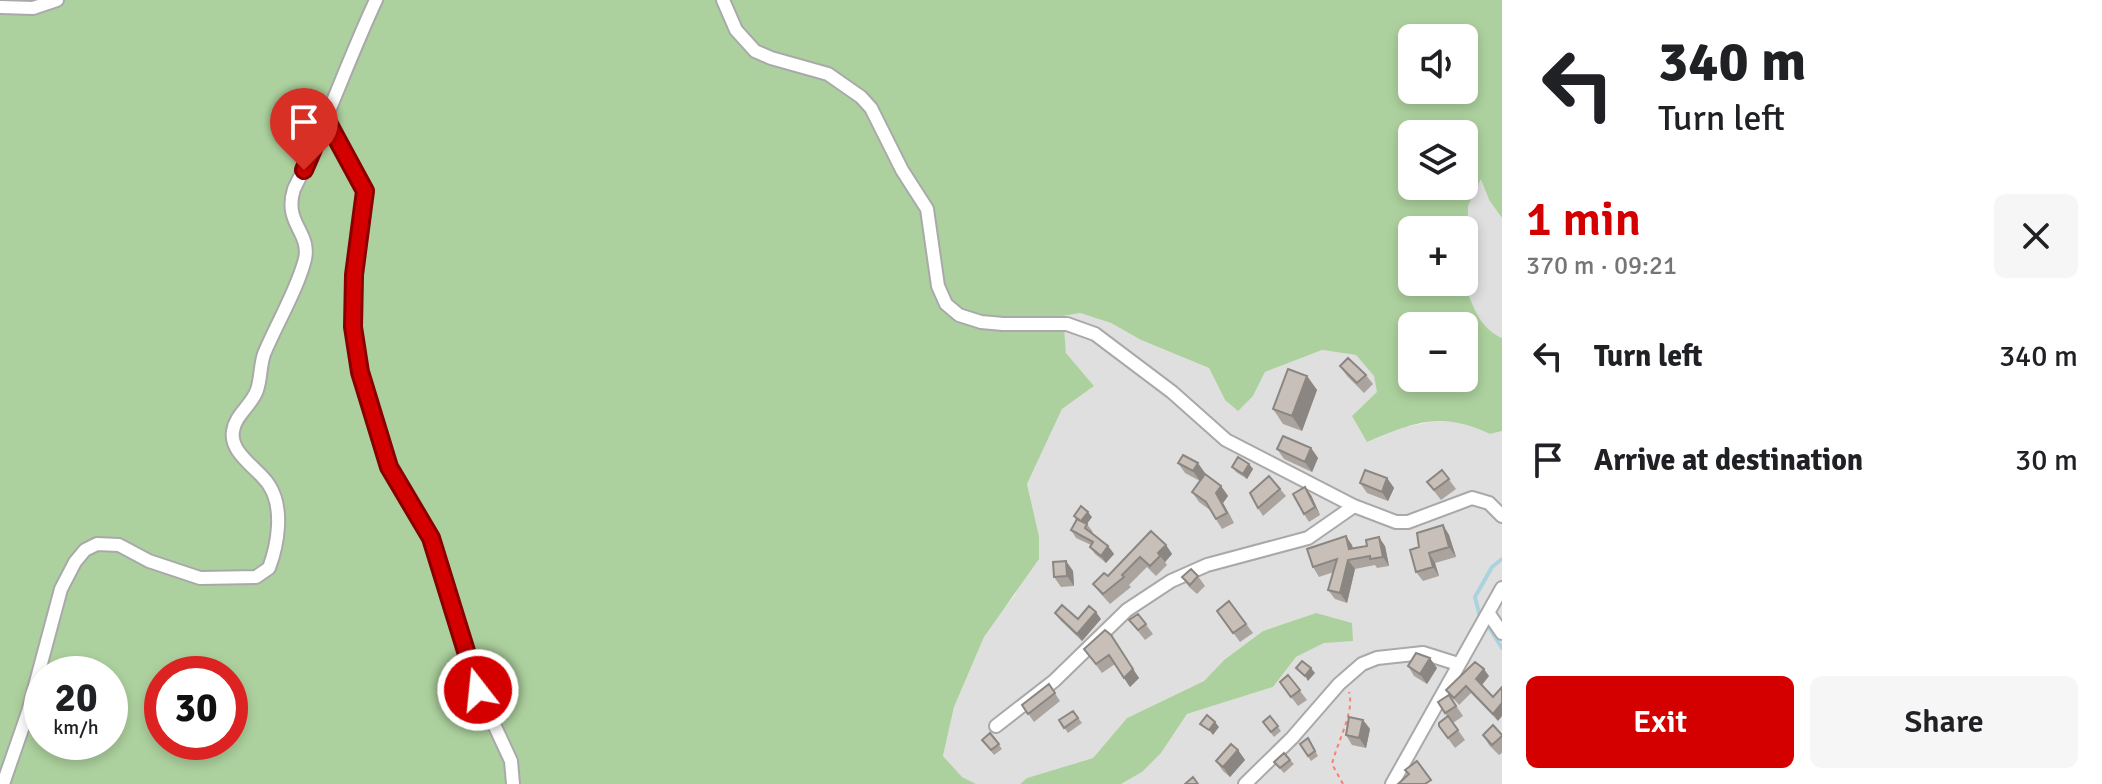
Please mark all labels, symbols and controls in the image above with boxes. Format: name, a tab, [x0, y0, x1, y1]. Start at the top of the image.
map controls	[1398, 24, 1478, 392]
button: sound	[1398, 24, 1478, 104]
text: 340 m	[1658, 27, 1806, 96]
icon: left	[1526, 32, 1630, 136]
pin	[270, 88, 338, 170]
text: Turn left	[1658, 96, 1785, 141]
icon: arrive	[282, 100, 326, 144]
button: layers	[1398, 120, 1478, 200]
text: 1 min	[1526, 190, 1641, 249]
button: close	[1994, 194, 2078, 278]
button: +	[1398, 216, 1478, 296]
text: 370 m · 09:21	[1526, 250, 1677, 282]
button: −	[1398, 312, 1478, 392]
icon: left	[1526, 334, 1570, 378]
text: Turn left	[1594, 338, 1703, 375]
text: 340 m	[1999, 338, 2078, 375]
icon: arrive	[1526, 438, 1570, 482]
text: Arrive at destination	[1594, 442, 1863, 479]
text: 30 m	[2015, 442, 2078, 479]
position arrow	[436, 648, 520, 732]
speed limit sign: 30	[144, 656, 248, 760]
text: 20	[54, 673, 98, 723]
button: Exit	[1526, 676, 1794, 768]
button: Share	[1810, 676, 2078, 768]
text: km/h	[53, 715, 99, 740]

